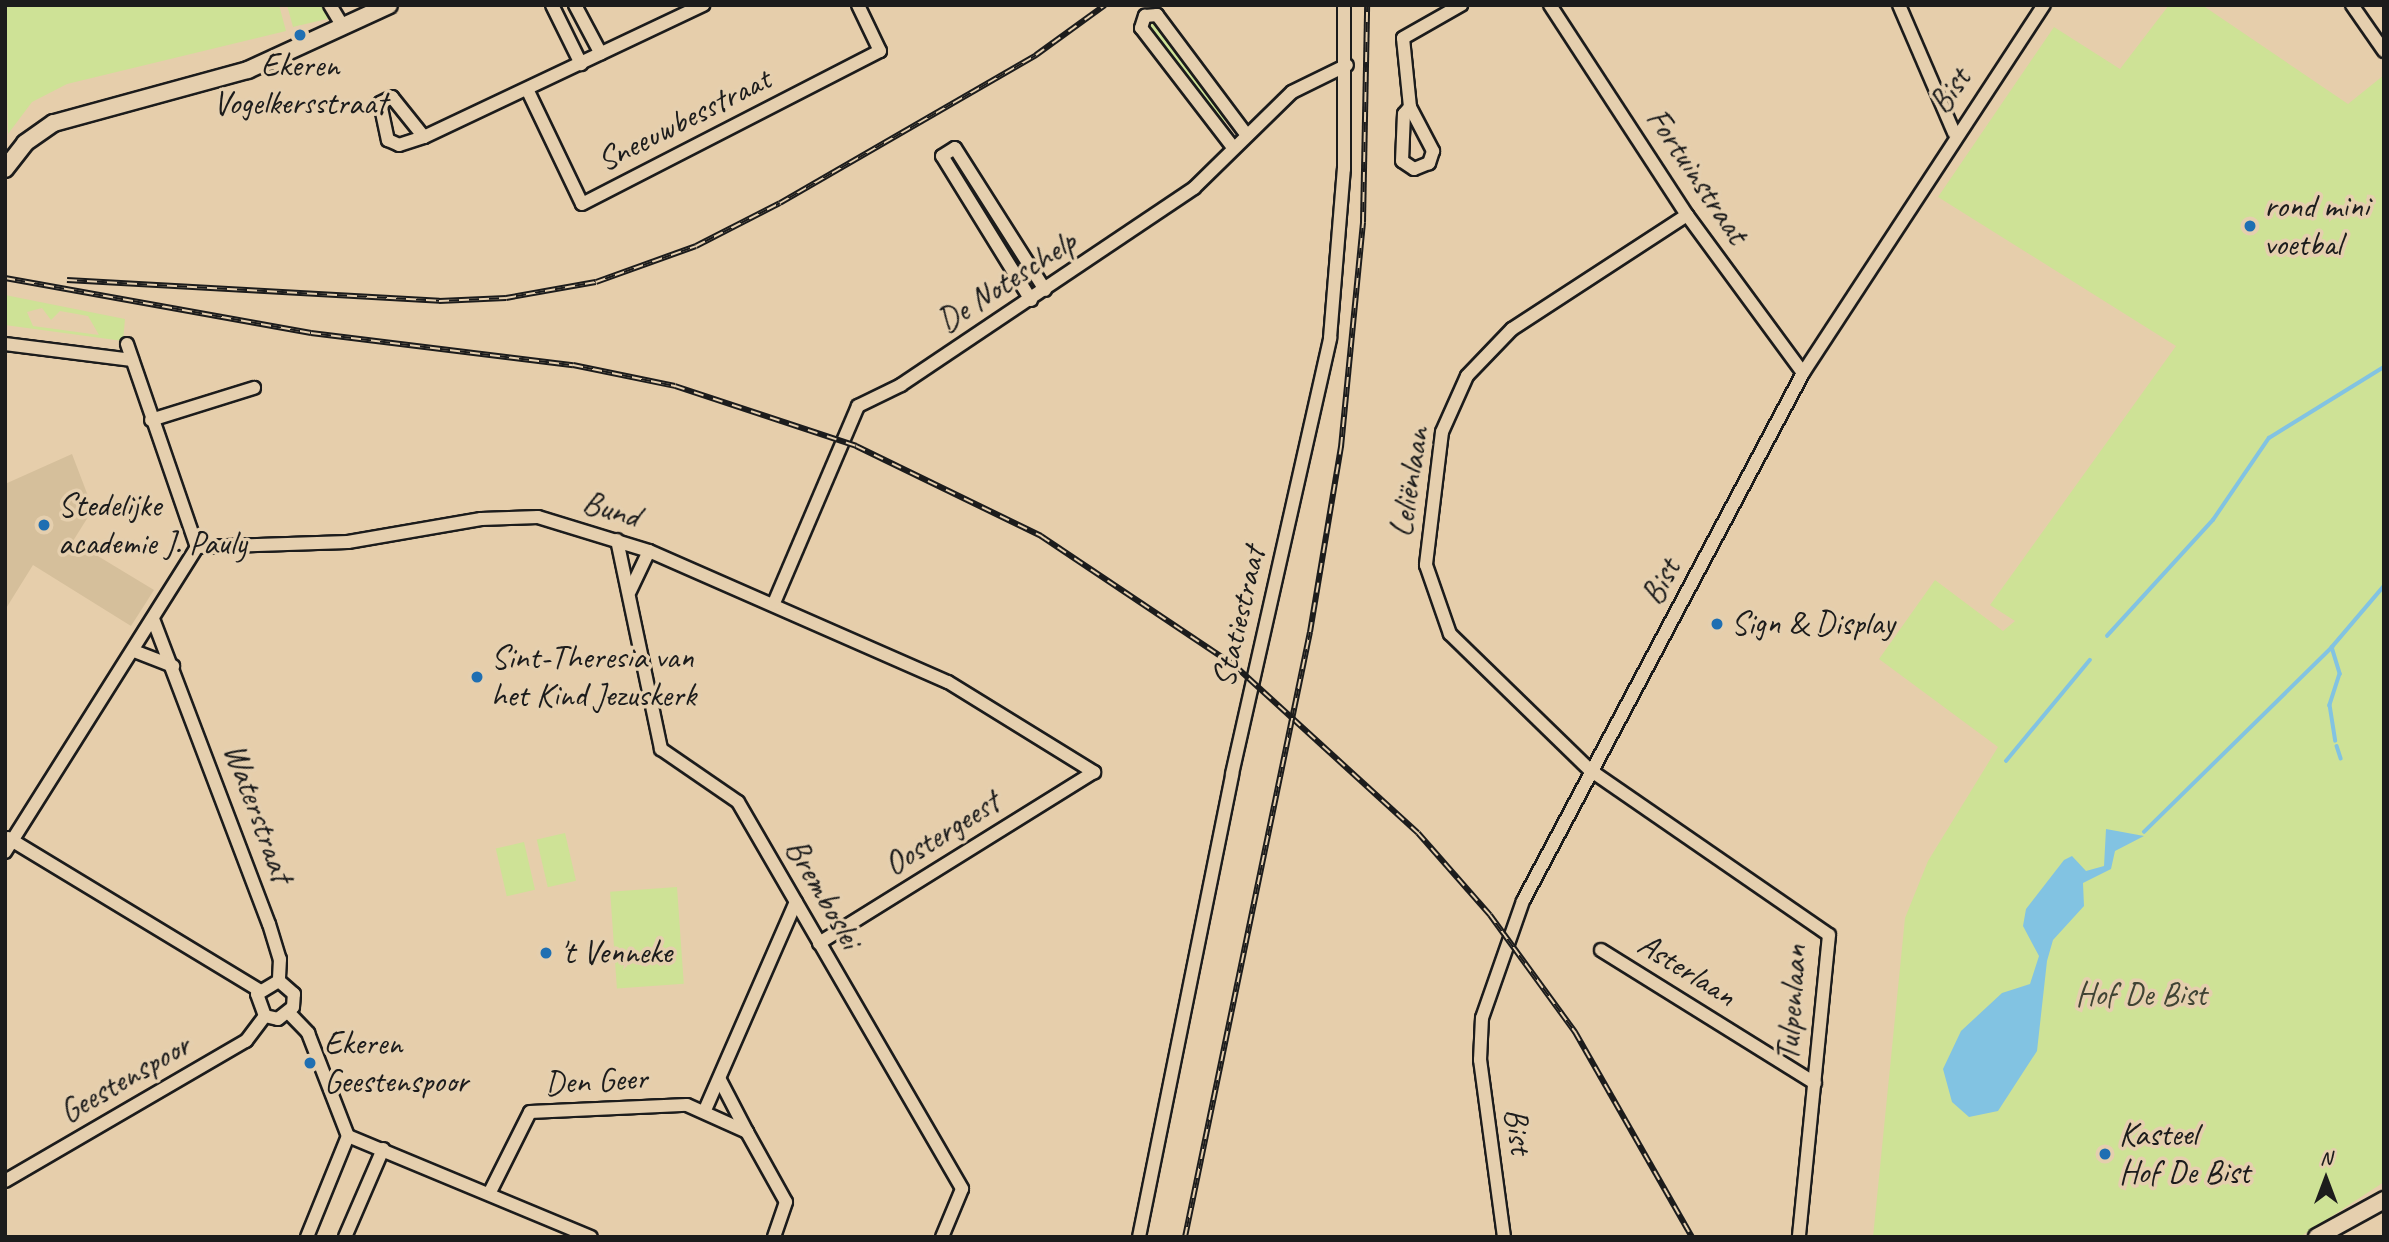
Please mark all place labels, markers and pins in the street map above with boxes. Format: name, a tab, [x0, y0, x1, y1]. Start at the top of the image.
marker: Ekeren Vogelkersstraat	[292, 27, 308, 43]
place label: Ekeren Vogelkersstraat	[213, 46, 387, 124]
place label: rond mini voetbal	[2264, 187, 2369, 265]
marker: rond mini voetbal	[2242, 218, 2258, 234]
place label: Stedelijke academie J. Pauly	[58, 486, 246, 564]
marker: Stedelijke academie J. Pauly	[36, 517, 52, 533]
place label: Sign & Display	[1731, 604, 1895, 644]
marker: Sign & Display	[1709, 616, 1725, 632]
place label: Sint-Theresia van het Kind Jezuskerk	[491, 638, 696, 716]
marker: Sint-Theresia van het Kind Jezuskerk	[469, 669, 485, 685]
place label: 't Venneke	[560, 933, 672, 973]
marker: 't Venneke	[538, 945, 554, 961]
place label: Ekeren Geestenspoor	[324, 1024, 468, 1102]
marker: Ekeren Geestenspoor	[302, 1055, 318, 1071]
place label: Kasteel Hof De Bist	[2119, 1115, 2251, 1193]
marker: Kasteel Hof De Bist	[2097, 1146, 2113, 1162]

